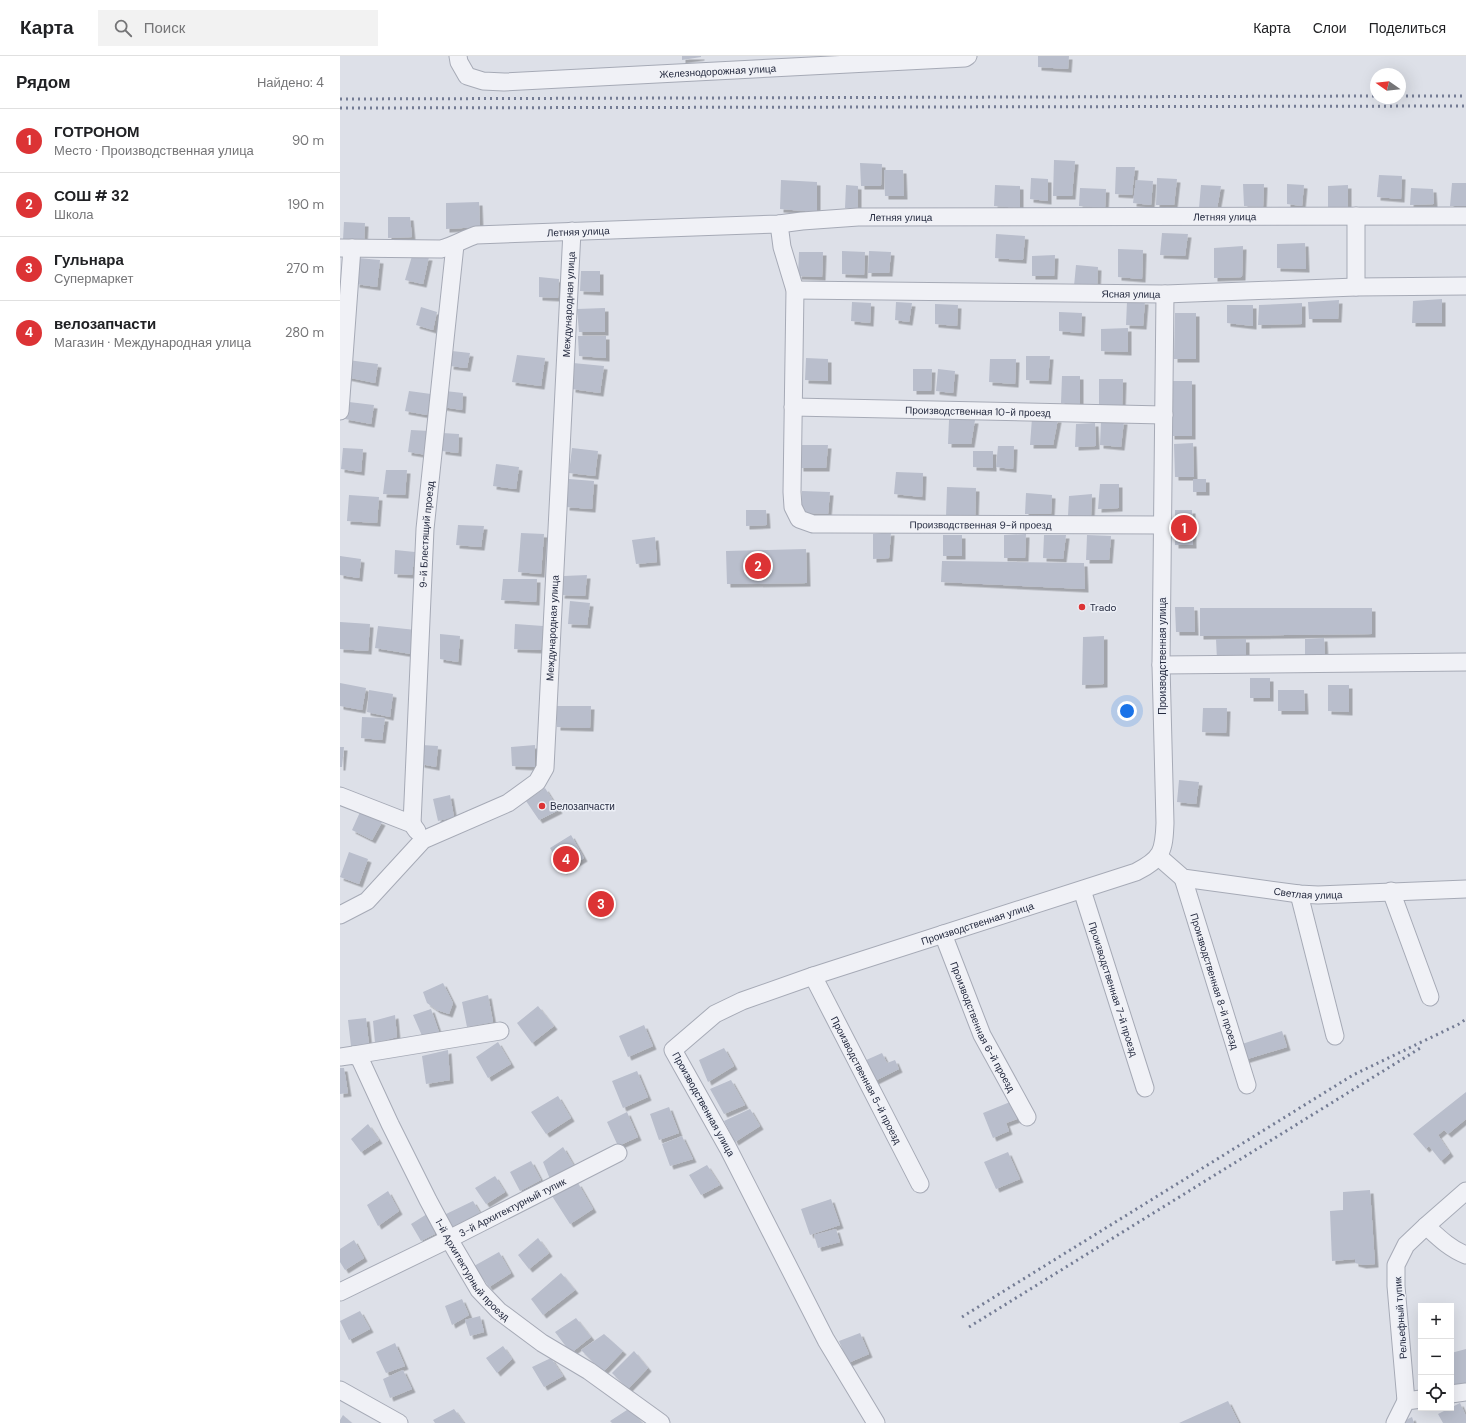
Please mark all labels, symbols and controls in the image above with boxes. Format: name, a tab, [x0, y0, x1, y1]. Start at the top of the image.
search box	[98, 10, 378, 46]
text: Карта	[20, 15, 74, 40]
icon: search	[112, 17, 134, 39]
text: Поиск	[144, 18, 185, 38]
text: Карта	[1253, 19, 1291, 37]
text: Слои	[1313, 19, 1347, 37]
text: Поделиться	[1369, 19, 1446, 37]
street label: Железнодорожная улица	[659, 62, 777, 81]
north arrow	[1370, 68, 1406, 104]
text: Рядом	[16, 71, 71, 93]
text: Найдено: 4	[257, 74, 324, 91]
text: ГОТРОНОМ	[54, 122, 140, 142]
text: 1	[27, 132, 31, 149]
text: 90 m	[292, 132, 324, 149]
text: Место · Производственная улица	[54, 142, 254, 159]
text: СОШ # 32	[54, 186, 129, 206]
text: 2	[25, 196, 33, 213]
text: 190 m	[288, 196, 324, 213]
text: Школа	[54, 206, 94, 223]
street label: Летняя улица	[1193, 210, 1257, 223]
street label: Летняя улица	[869, 211, 933, 224]
street label: Летняя улица	[547, 224, 610, 239]
text: Гульнара	[54, 250, 124, 270]
street label: Международная улица	[560, 251, 578, 358]
text: 3	[25, 260, 33, 277]
text: 270 m	[286, 260, 324, 277]
text: Супермаркет	[54, 270, 133, 287]
street label: Ясная улица	[1101, 287, 1161, 301]
text: велозапчасти	[54, 314, 156, 334]
text: 4	[25, 324, 33, 341]
text: 280 m	[285, 324, 324, 341]
text: Магазин · Международная улица	[54, 334, 251, 351]
street label: Производственная 10-й проезд	[905, 403, 1051, 420]
street label: 9-й Блестящий проезд	[416, 480, 437, 588]
pin: 1	[1171, 513, 1197, 543]
street label: Производственная 9-й проезд	[910, 518, 1052, 532]
pin: 2	[745, 551, 771, 581]
street label: Международная улица	[543, 574, 562, 681]
street label: Производственная улица	[1156, 597, 1169, 715]
place label: Trado	[1090, 601, 1116, 614]
marker: Trado	[1077, 602, 1087, 612]
your location	[1117, 701, 1137, 721]
place label: Велозапчасти	[550, 800, 615, 813]
marker: Велозапчасти	[537, 801, 547, 811]
pin: 4	[553, 844, 579, 874]
street label: Светлая улица	[1273, 885, 1343, 902]
pin: 3	[588, 889, 614, 919]
street label: Производственная улица	[920, 899, 1036, 948]
street label: Производственная 8-й проезд	[1187, 912, 1242, 1051]
street label: Производственная 7-й проезд	[1086, 920, 1141, 1058]
street label: Производственная 6-й проезд	[947, 960, 1018, 1094]
street label: Производственная 5-й проезд	[828, 1014, 904, 1146]
street label: Производственная улица	[669, 1050, 738, 1159]
street label: 3-й Архитектурный тупик	[457, 1174, 568, 1240]
street label: 1-й Архитектурный проезд	[432, 1216, 512, 1324]
street label: Рельефный тупик	[1391, 1276, 1410, 1359]
map controls	[1418, 1303, 1454, 1411]
button: +	[1418, 1303, 1454, 1339]
button: −	[1418, 1339, 1454, 1375]
button: locate	[1418, 1375, 1454, 1411]

